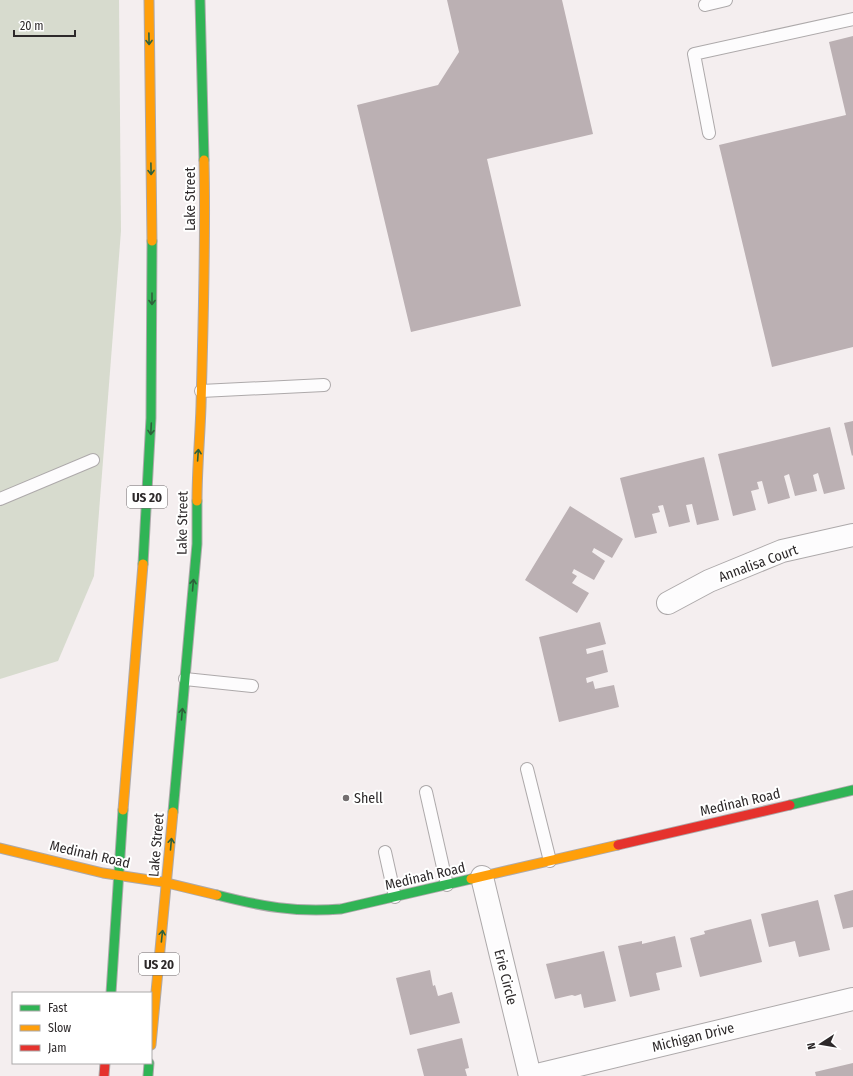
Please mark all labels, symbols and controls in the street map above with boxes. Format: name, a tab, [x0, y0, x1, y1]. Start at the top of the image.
scale bar	[14, 12, 75, 38]
text: 20 m	[20, 19, 44, 33]
one-way arrow	[146, 32, 153, 45]
one-way arrow	[147, 162, 155, 175]
street label: Lake Street	[182, 167, 199, 231]
one-way arrow	[148, 292, 156, 305]
one-way arrow	[147, 422, 154, 435]
one-way arrow	[194, 449, 202, 462]
road number: US 20	[127, 486, 167, 508]
street label: Lake Street	[173, 490, 192, 555]
street label: Annalisa Court	[716, 541, 801, 586]
one-way arrow	[190, 579, 197, 592]
one-way arrow	[178, 708, 186, 721]
street label: Medinah Road	[698, 785, 782, 820]
place label: Shell	[354, 790, 383, 807]
marker: Shell	[341, 793, 351, 803]
street label: Lake Street	[145, 812, 168, 878]
street label: Medinah Road	[48, 837, 132, 872]
one-way arrow	[167, 838, 174, 851]
street label: Medinah Road	[383, 859, 467, 894]
one-way arrow	[158, 930, 166, 943]
street label: Erie Circle	[490, 948, 521, 1007]
road number: US 20	[139, 953, 179, 975]
legend	[12, 992, 152, 1064]
text: Fast	[48, 1001, 67, 1015]
street label: Michigan Drive	[650, 1019, 736, 1056]
text: Slow	[48, 1021, 71, 1035]
north arrow	[801, 1024, 841, 1064]
text: Jam	[48, 1041, 66, 1055]
text: N	[805, 1041, 819, 1051]

